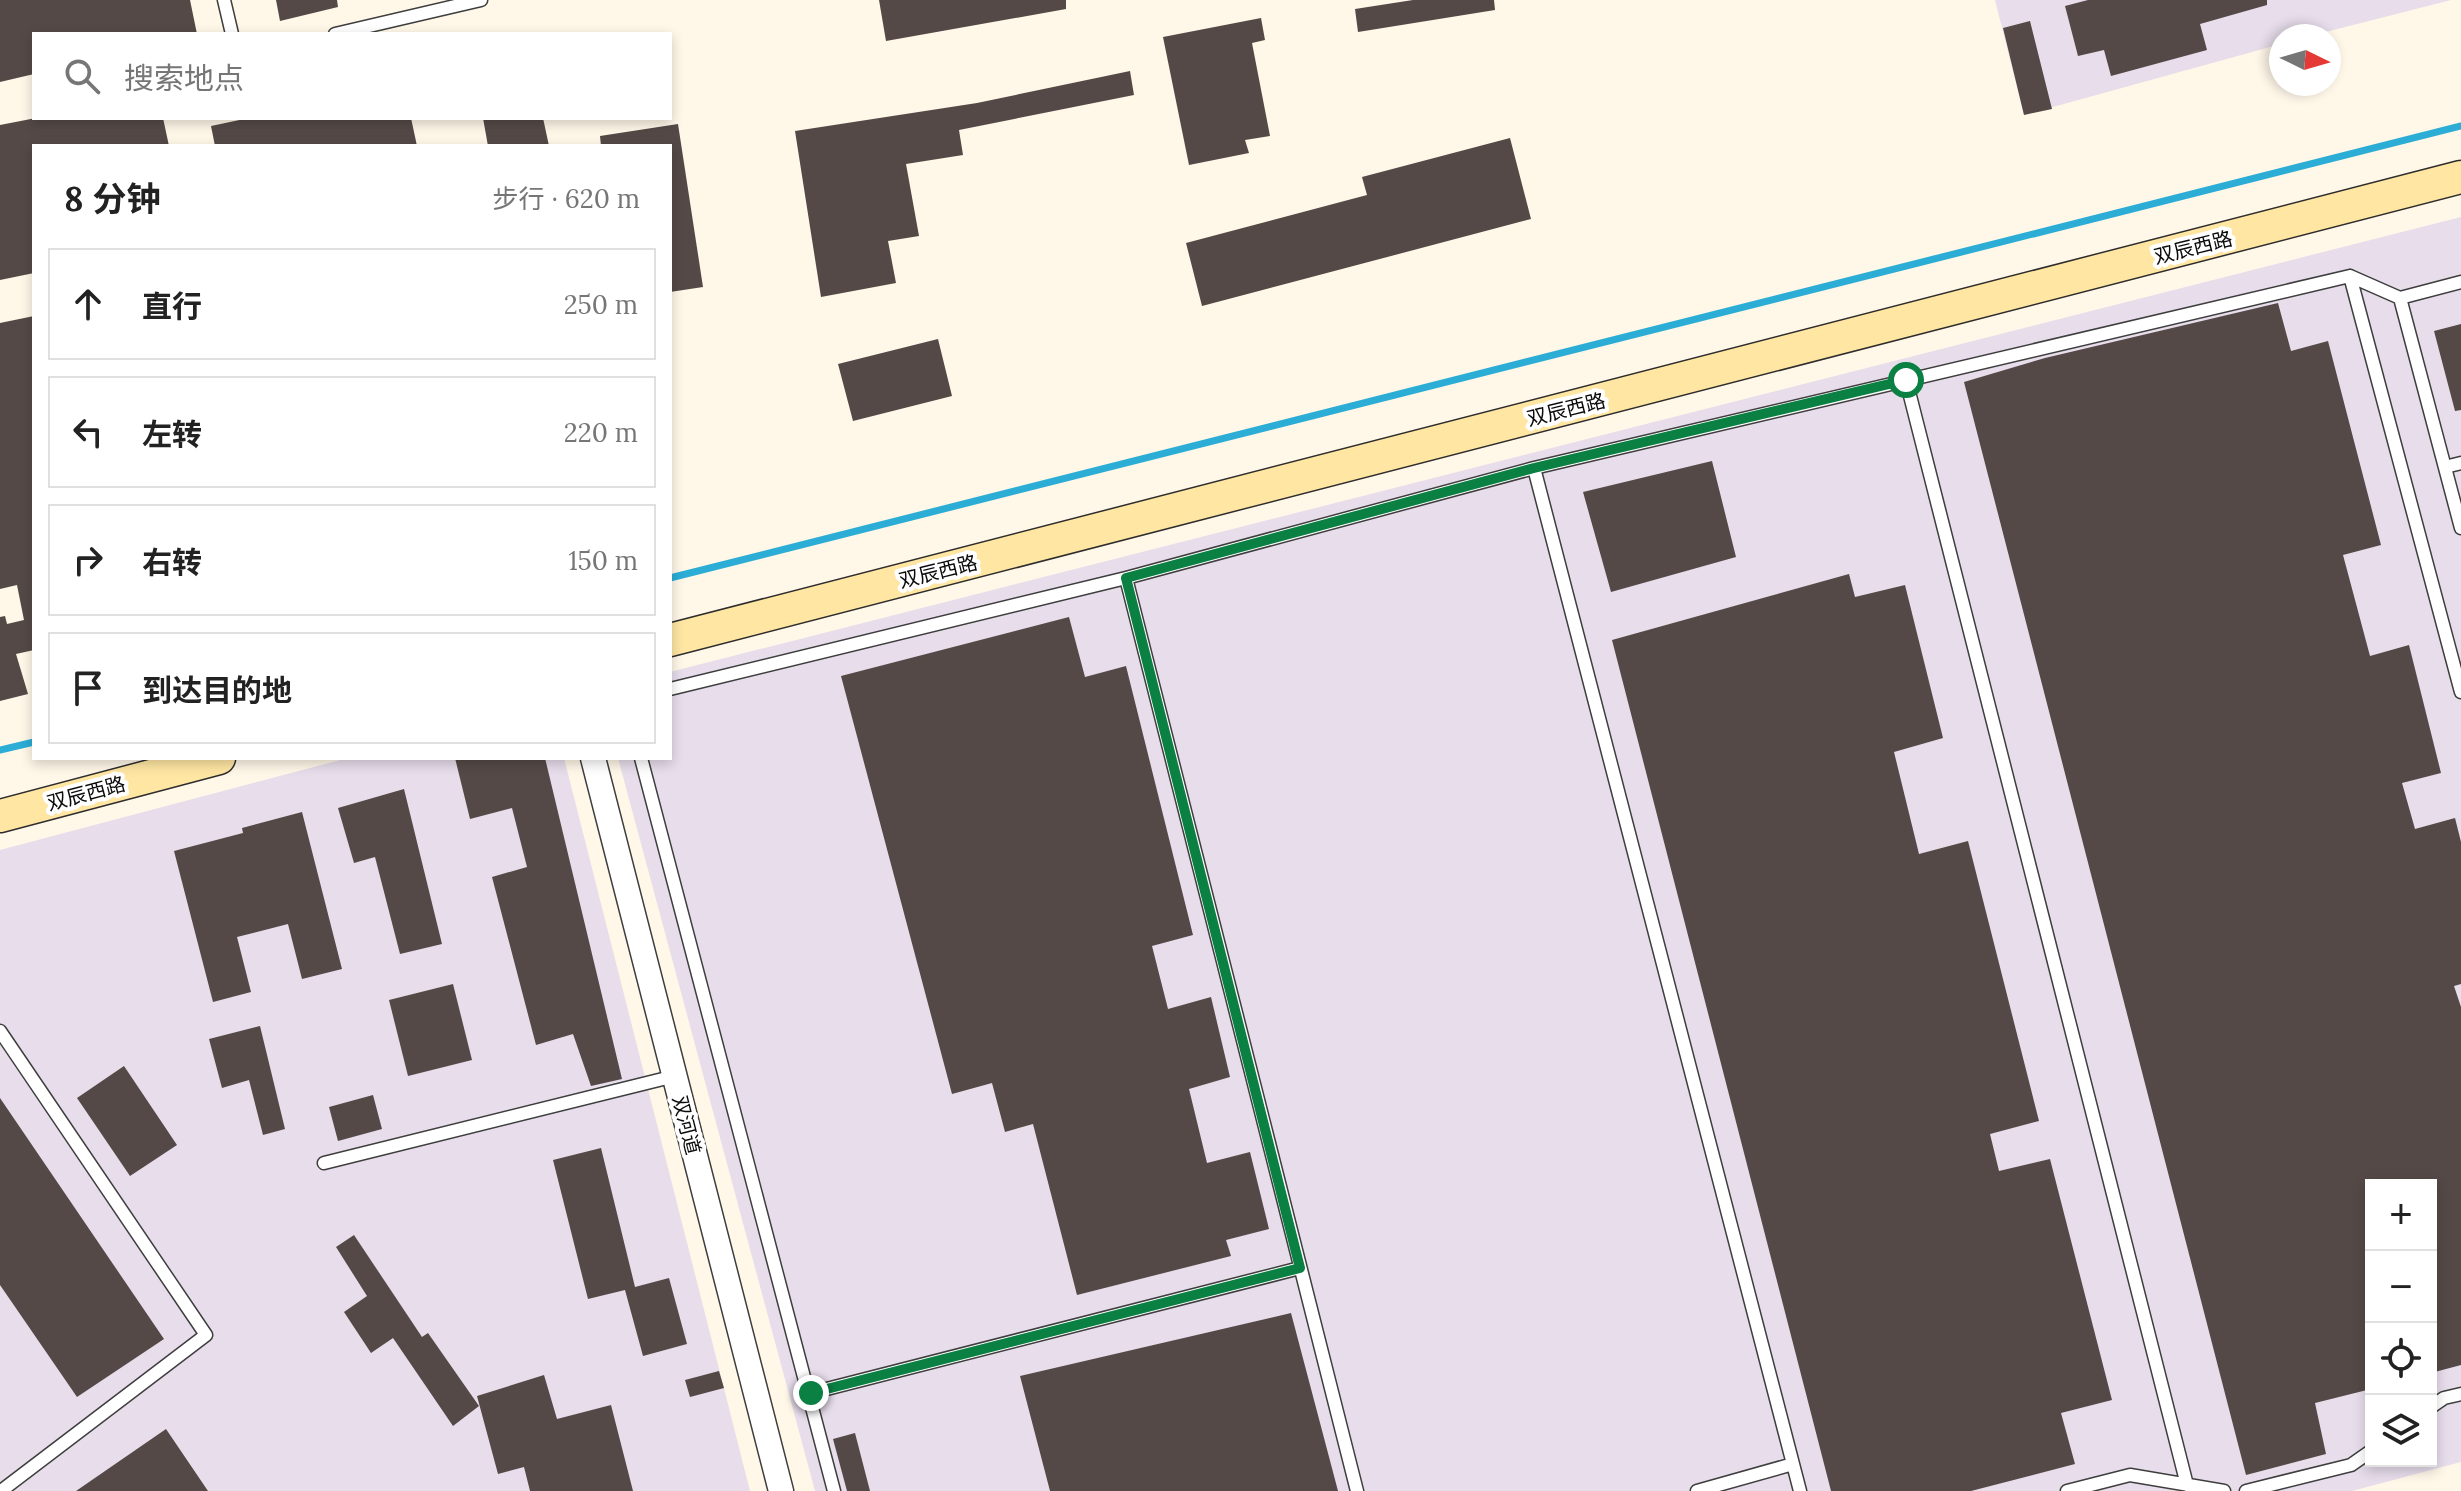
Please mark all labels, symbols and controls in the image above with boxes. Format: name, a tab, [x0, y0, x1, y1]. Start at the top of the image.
north arrow	[2269, 24, 2341, 96]
search box	[32, 32, 672, 120]
icon: search	[60, 54, 104, 98]
text: 搜索地点	[124, 59, 244, 97]
text: 8 分钟	[64, 177, 160, 220]
text: 步行 · 620 m	[493, 182, 640, 215]
street label: 双辰西路	[2151, 225, 2235, 269]
icon: ahead	[66, 282, 110, 326]
text: 直行	[142, 287, 202, 325]
text: 250 m	[564, 288, 638, 321]
route start	[1888, 362, 1924, 398]
street label: 双辰西路	[1524, 387, 1608, 431]
icon: left	[66, 410, 110, 454]
text: 左转	[142, 415, 202, 453]
text: 220 m	[564, 416, 638, 449]
icon: right	[66, 538, 110, 582]
text: 右转	[142, 543, 202, 581]
text: 150 m	[568, 544, 638, 577]
street label: 双辰西路	[896, 549, 980, 593]
icon: arrive	[66, 666, 110, 710]
text: 到达目的地	[142, 671, 292, 709]
street label: 双辰西路	[44, 771, 128, 815]
street label: 双河道	[668, 1093, 706, 1157]
map controls	[2365, 1179, 2437, 1467]
button: +	[2365, 1179, 2437, 1251]
button: −	[2365, 1251, 2437, 1323]
button: locate	[2365, 1323, 2437, 1395]
route end	[793, 1375, 829, 1411]
button: layers	[2365, 1395, 2437, 1467]

